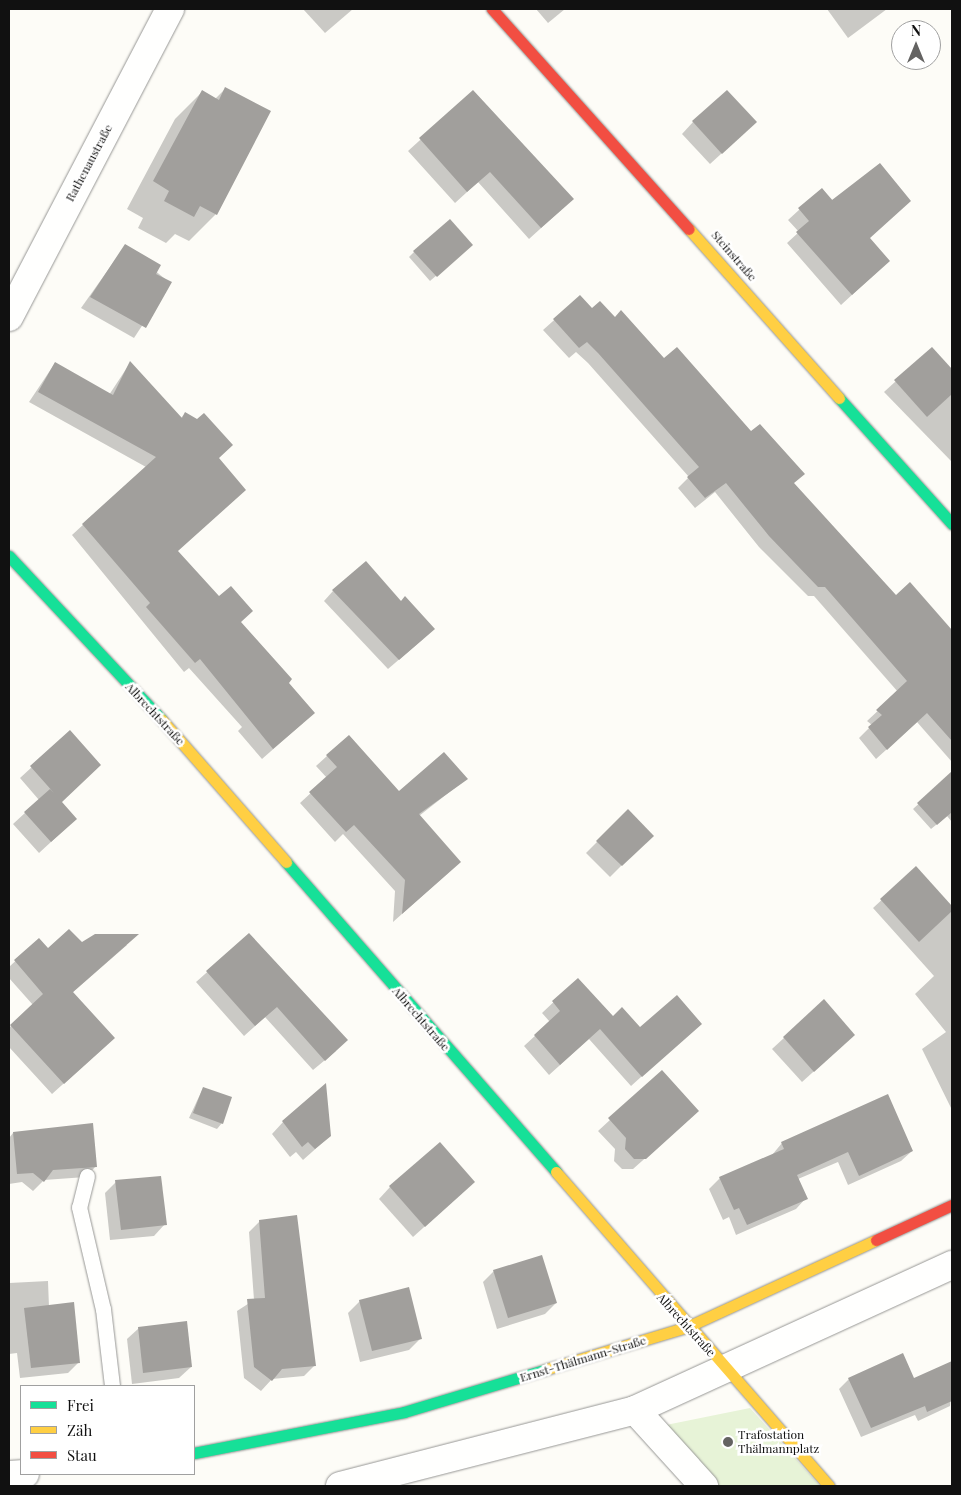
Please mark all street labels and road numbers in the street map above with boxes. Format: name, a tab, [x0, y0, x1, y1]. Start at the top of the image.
street label: Rathenaustraße	[63, 122, 115, 204]
street label: Steinstraße	[708, 228, 760, 284]
street label: Albrechtstraße	[122, 680, 188, 748]
street label: Albrechtstraße	[389, 984, 453, 1054]
street label: Albrechtstraße	[654, 1290, 718, 1360]
street label: Ernst-Thälmann-Straße	[518, 1333, 648, 1385]

